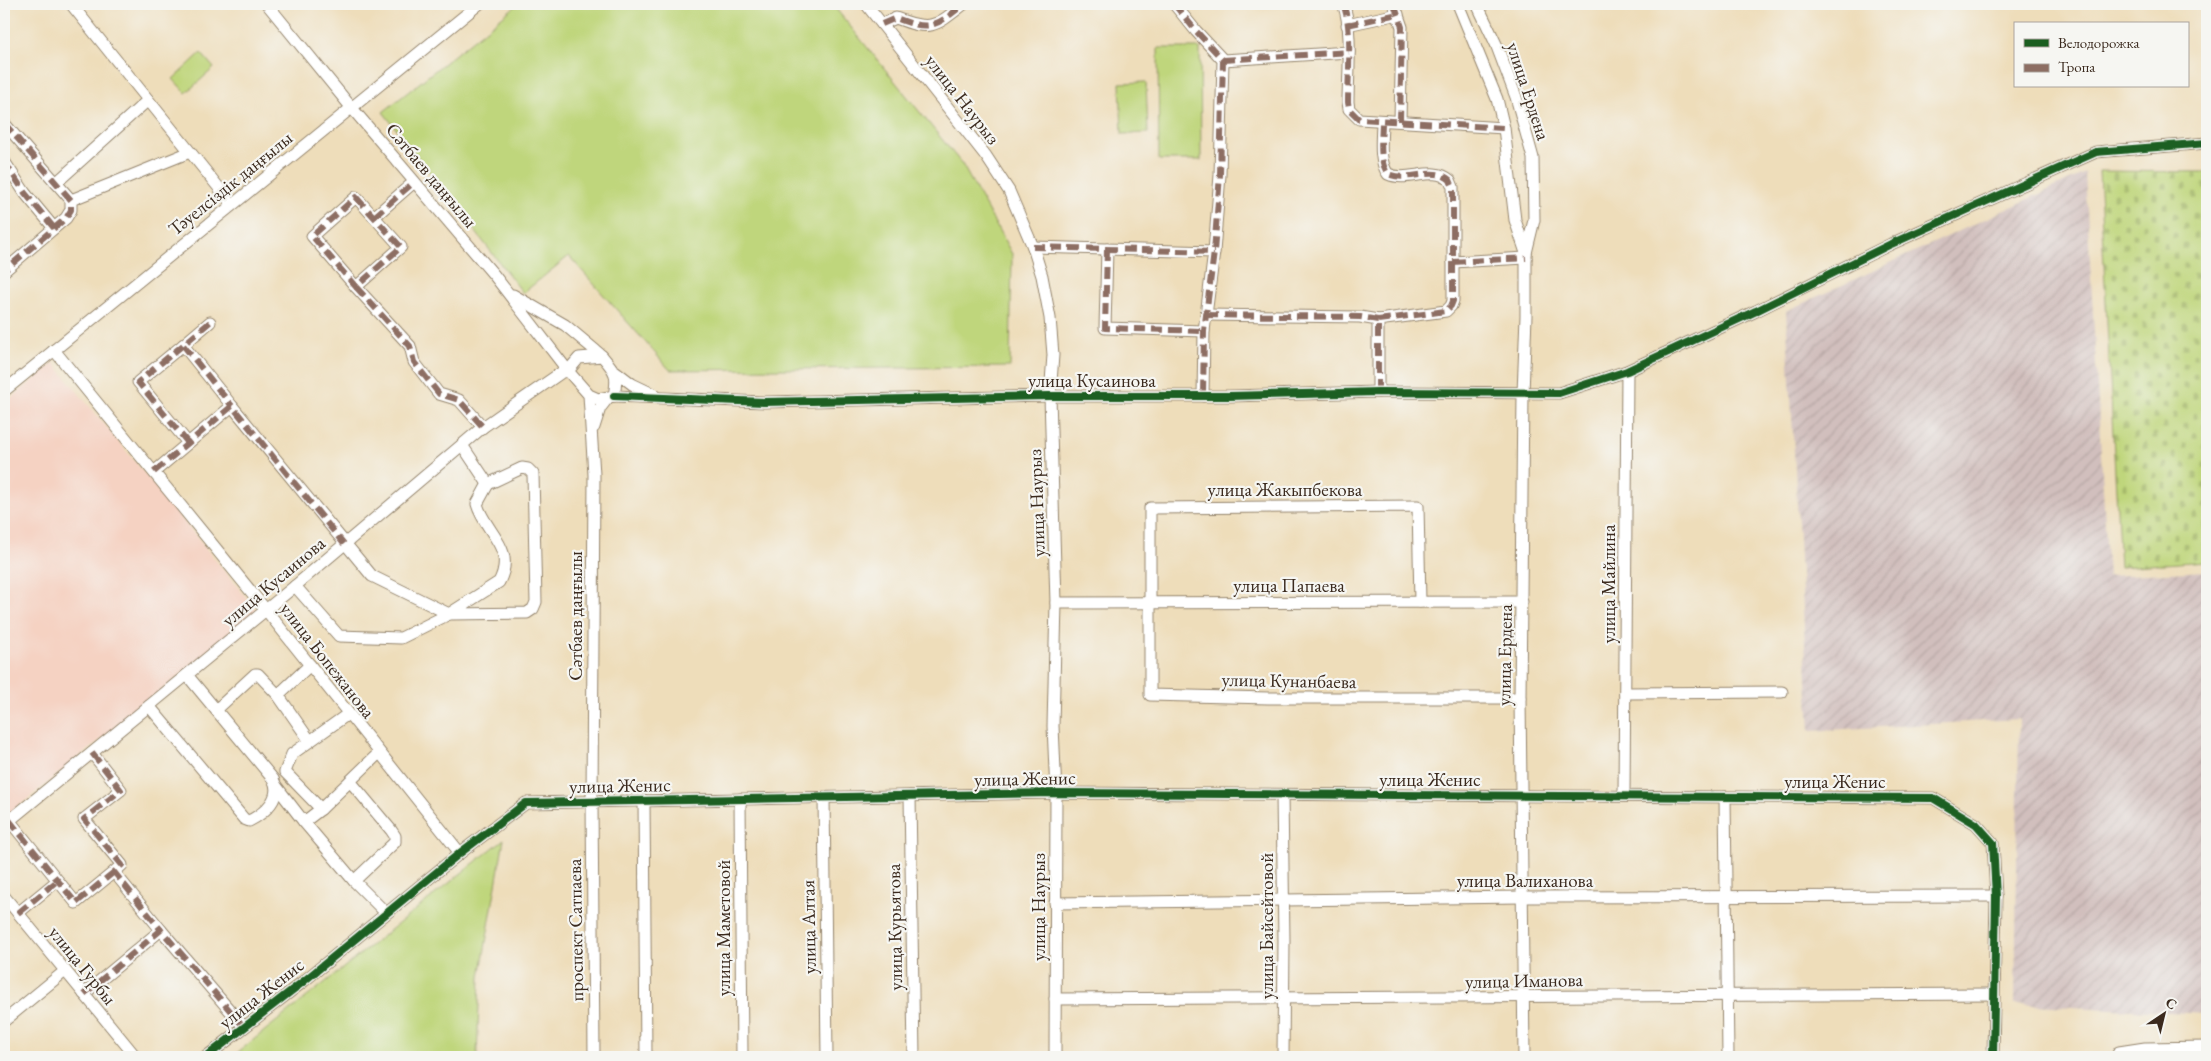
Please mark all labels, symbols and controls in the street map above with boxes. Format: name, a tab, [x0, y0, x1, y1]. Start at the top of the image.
legend	[2014, 22, 2188, 88]
text: Велодорожка	[2058, 33, 2139, 52]
street label: улица Ердена	[1501, 39, 1556, 144]
street label: улица Наурыз	[920, 49, 1006, 150]
text: Тропа	[2058, 57, 2095, 76]
street label: Сәтбаев даңғылы	[380, 118, 483, 233]
street label: Тәуелсіздік даңғылы	[163, 125, 298, 241]
street label: улица Кусаинова	[1028, 368, 1156, 393]
street label: улица Наурыз	[1022, 449, 1051, 557]
street label: улица Жакыпбекова	[1208, 477, 1363, 502]
street label: улица Майлина	[1596, 524, 1621, 644]
street label: улица Кусаинова	[216, 530, 331, 632]
street label: Сәтбаев даңғылы	[563, 551, 588, 681]
street label: улица Папаева	[1233, 573, 1345, 598]
street label: улица Бопежанова	[274, 597, 381, 724]
street label: улица Ердена	[1491, 603, 1518, 706]
street label: улица Кунанбаева	[1221, 667, 1357, 694]
street label: улица Женис	[974, 765, 1076, 792]
street label: улица Женис	[1379, 767, 1481, 792]
street label: улица Женис	[1784, 769, 1886, 794]
street label: улица Женис	[569, 772, 671, 799]
street label: улица Наурыз	[1026, 853, 1051, 961]
street label: улица Байсейтовой	[1254, 853, 1279, 999]
street label: проспект Сатпаева	[562, 858, 589, 1002]
street label: улица Маметовой	[711, 860, 736, 996]
street label: улица Курьятова	[881, 863, 908, 991]
street label: улица Валиханова	[1457, 868, 1594, 893]
street label: улица Алтая	[795, 879, 822, 974]
street label: улица Гурбы	[43, 921, 122, 1010]
street label: улица Женис	[214, 952, 309, 1034]
street label: улица Иманова	[1465, 967, 1584, 994]
north arrow	[2138, 988, 2188, 1038]
text: С	[2162, 993, 2181, 1014]

